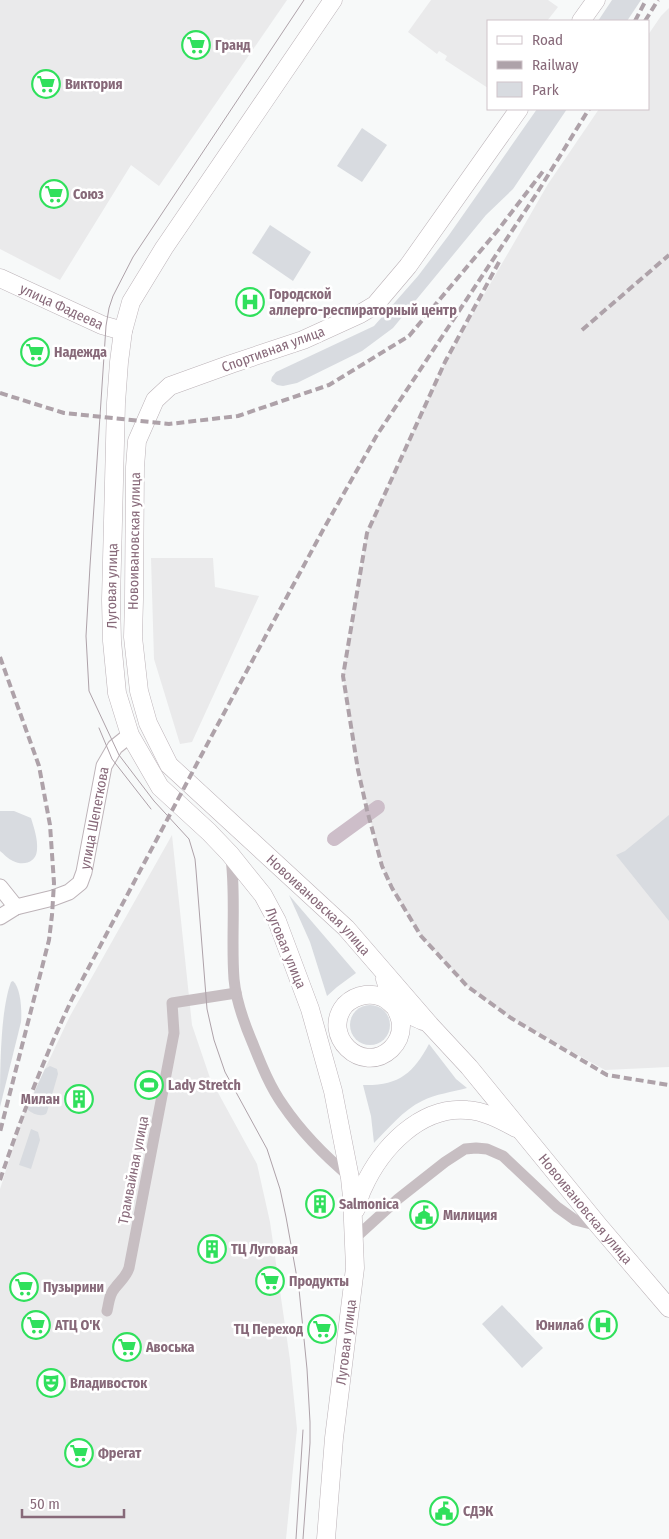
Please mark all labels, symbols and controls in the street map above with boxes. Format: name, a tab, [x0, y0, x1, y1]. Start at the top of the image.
legend	[487, 20, 649, 110]
supermarket icon: Гранд	[181, 30, 211, 60]
text: Road	[532, 31, 563, 49]
place label: Гранд	[215, 37, 250, 54]
text: Railway	[532, 56, 579, 74]
supermarket icon: Виктория	[31, 69, 61, 99]
place label: Виктория	[65, 76, 123, 93]
text: Park	[532, 81, 559, 99]
supermarket icon: Союз	[39, 179, 69, 209]
place label: Союз	[73, 186, 104, 203]
street label: улица Фадеева	[17, 280, 106, 334]
place label: Городской аллерго-респираторный центр	[269, 286, 457, 319]
hospital icon: Городской аллерго-респираторный центр	[235, 287, 265, 317]
street label: Спортивная улица	[219, 323, 327, 376]
supermarket icon: Надежда	[20, 337, 50, 367]
place label: Надежда	[54, 344, 107, 361]
street label: Новоивановская улица	[125, 472, 144, 610]
street label: Луговая улица	[103, 543, 121, 629]
street label: улица Шепеткова	[77, 765, 113, 871]
street label: Новоивановская улица	[263, 851, 374, 959]
street label: Луговая улица	[262, 905, 310, 991]
sports icon: Lady Stretch	[134, 1070, 164, 1100]
place label: Lady Stretch	[168, 1077, 241, 1094]
building icon: Милан	[64, 1084, 94, 1114]
place label: Милан	[21, 1091, 60, 1108]
street label: Трамвайная улица	[115, 1114, 152, 1226]
street label: Новоивановская улица	[535, 1151, 636, 1268]
building icon: Salmonica	[305, 1189, 335, 1219]
place label: Salmonica	[339, 1196, 399, 1213]
public building icon: Милиция	[409, 1200, 439, 1230]
place label: Милиция	[443, 1207, 497, 1224]
building icon: ТЦ Луговая	[197, 1234, 227, 1264]
place label: ТЦ Луговая	[231, 1241, 298, 1258]
supermarket icon: Продукты	[255, 1266, 285, 1296]
supermarket icon: Пузырини	[9, 1272, 39, 1302]
place label: Продукты	[289, 1273, 349, 1290]
place label: Пузырини	[43, 1279, 104, 1296]
street label: Луговая улица	[333, 1298, 360, 1386]
supermarket icon: АТЦ О'К	[21, 1310, 51, 1340]
hospital icon: Юнилаб	[588, 1310, 618, 1340]
supermarket icon: ТЦ Переход	[307, 1314, 337, 1344]
place label: АТЦ О'К	[54, 1317, 101, 1334]
place label: Юнилаб	[536, 1317, 584, 1334]
place label: ТЦ Переход	[234, 1321, 303, 1338]
supermarket icon: Авоська	[112, 1332, 142, 1362]
place label: Авоська	[145, 1339, 195, 1356]
theatre icon: Владивосток	[36, 1368, 66, 1398]
place label: Владивосток	[70, 1375, 148, 1392]
supermarket icon: Фрегат	[64, 1438, 94, 1468]
place label: Фрегат	[98, 1445, 142, 1462]
scale bar	[22, 1486, 125, 1518]
text: 50 m	[30, 1495, 60, 1513]
public building icon: СДЭК	[429, 1496, 459, 1526]
place label: СДЭК	[463, 1503, 494, 1520]

